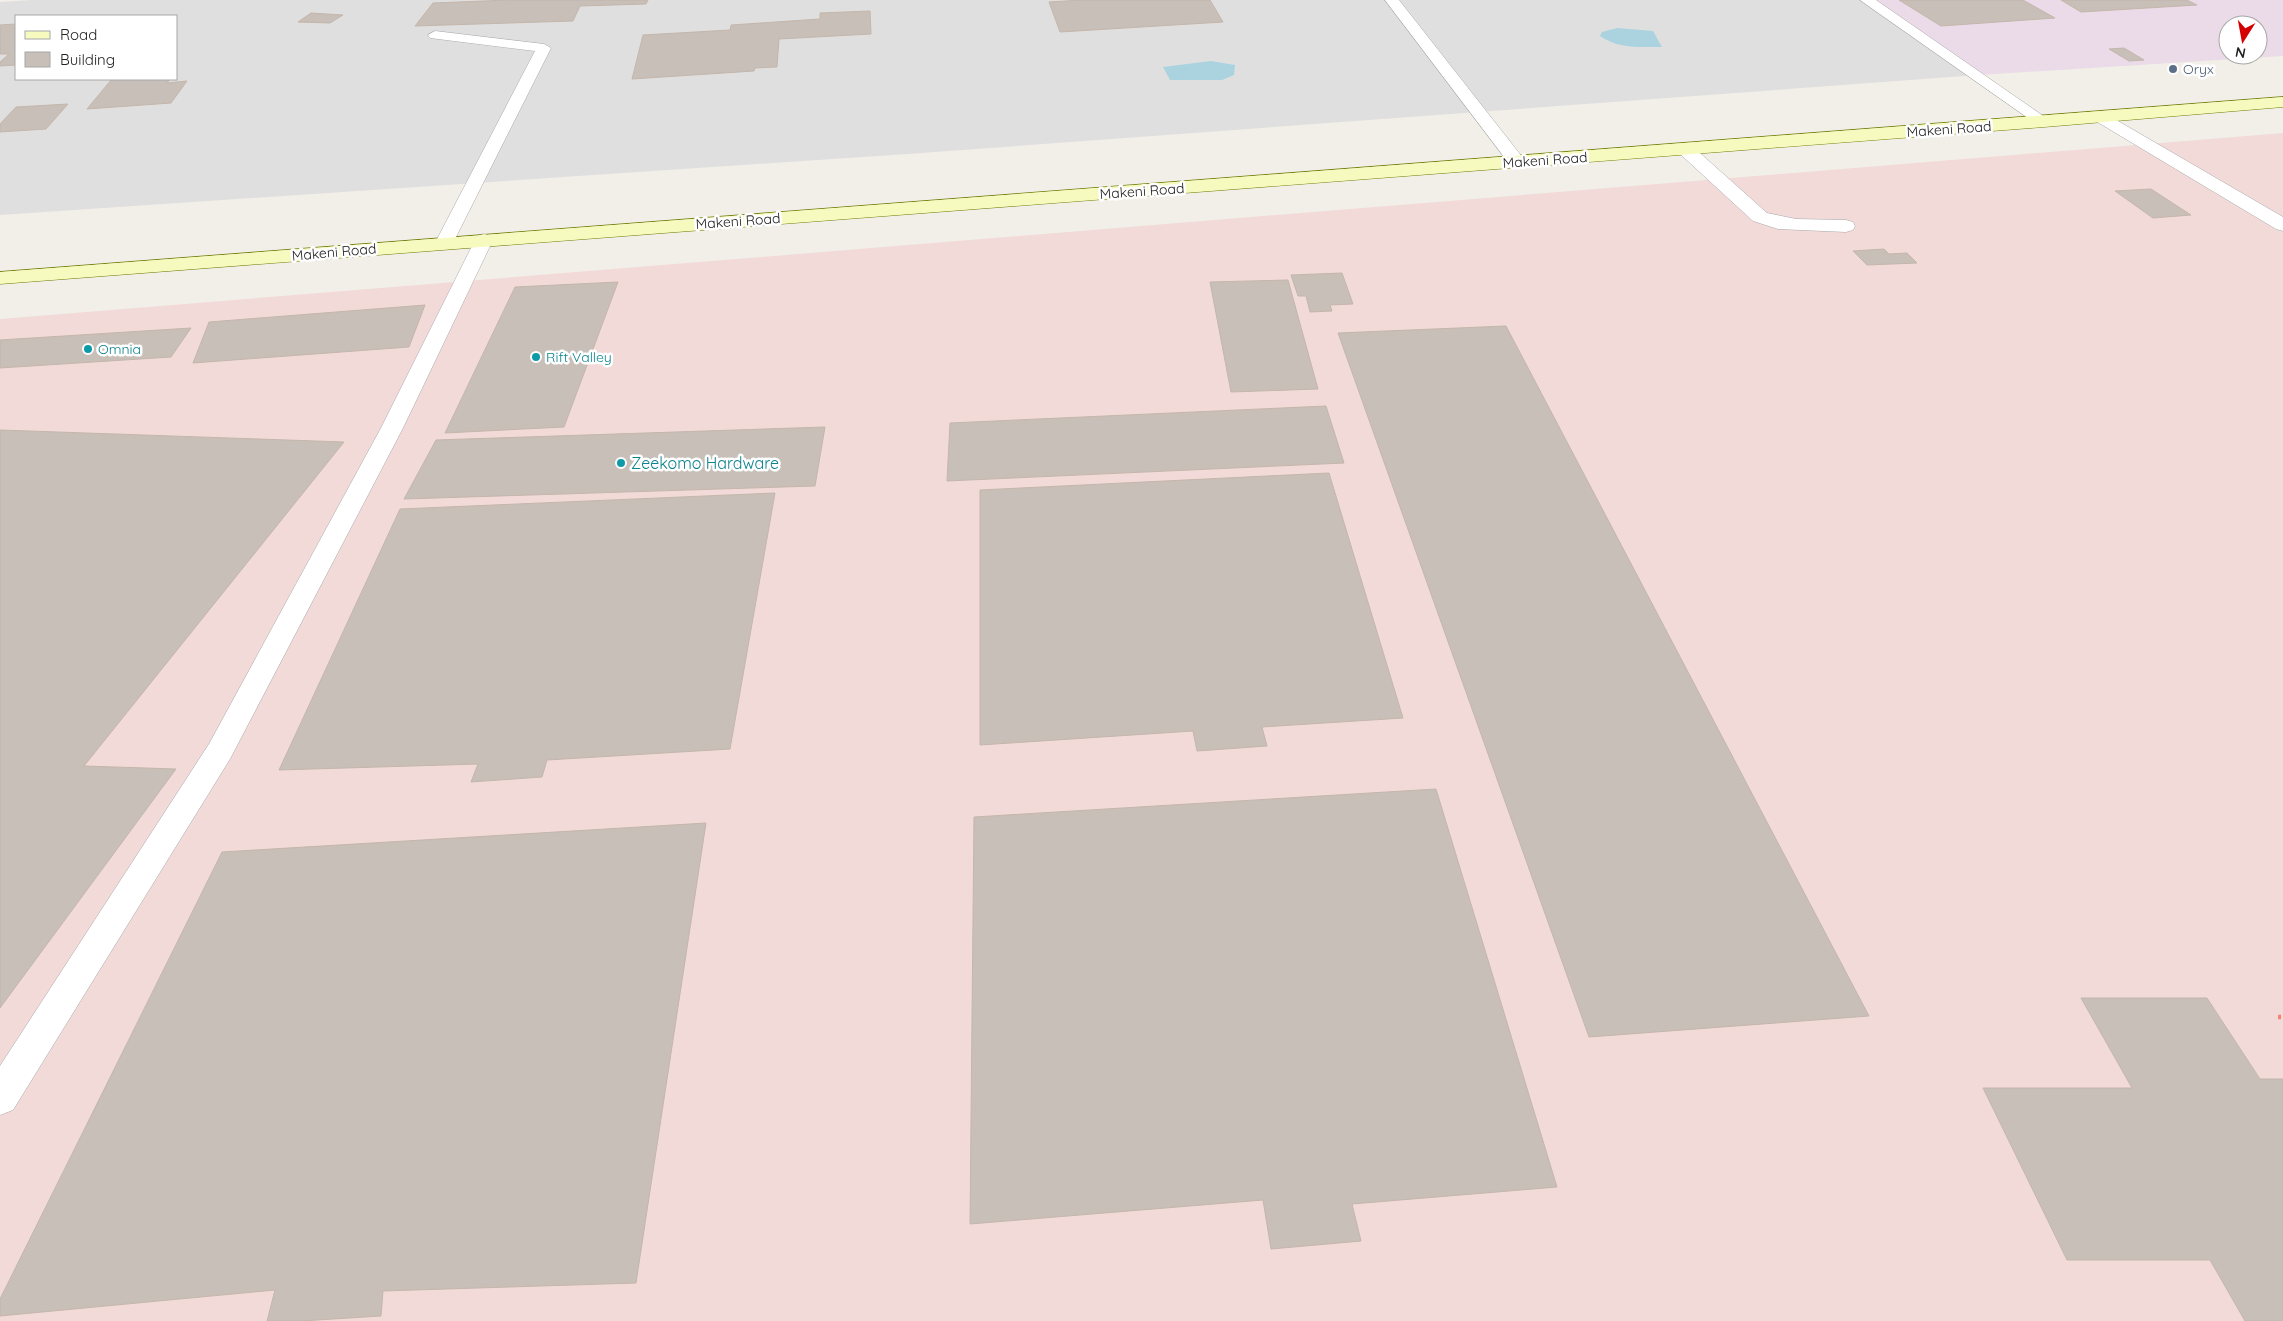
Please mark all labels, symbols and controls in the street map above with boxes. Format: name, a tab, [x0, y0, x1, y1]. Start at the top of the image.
legend	[15, 15, 178, 80]
north arrow	[2218, 15, 2268, 65]
text: Road	[60, 25, 97, 44]
text: N	[2234, 43, 2247, 63]
text: Building	[60, 50, 115, 69]
place label: Oryx	[2183, 60, 2214, 78]
marker: Oryx	[2167, 63, 2179, 75]
street label: Makeni Road	[1906, 117, 1992, 141]
street label: Makeni Road	[1502, 148, 1588, 172]
street label: Makeni Road	[1099, 179, 1185, 203]
street label: Makeni Road	[695, 209, 781, 233]
street label: Makeni Road	[291, 239, 377, 265]
place label: Omnia	[98, 340, 141, 358]
marker: Omnia	[82, 343, 94, 355]
place label: Rift Valley	[546, 348, 612, 366]
marker: Rift Valley	[530, 351, 542, 363]
place label: Zeekomo Hardware	[631, 453, 779, 473]
marker: Zeekomo Hardware	[615, 457, 627, 469]

